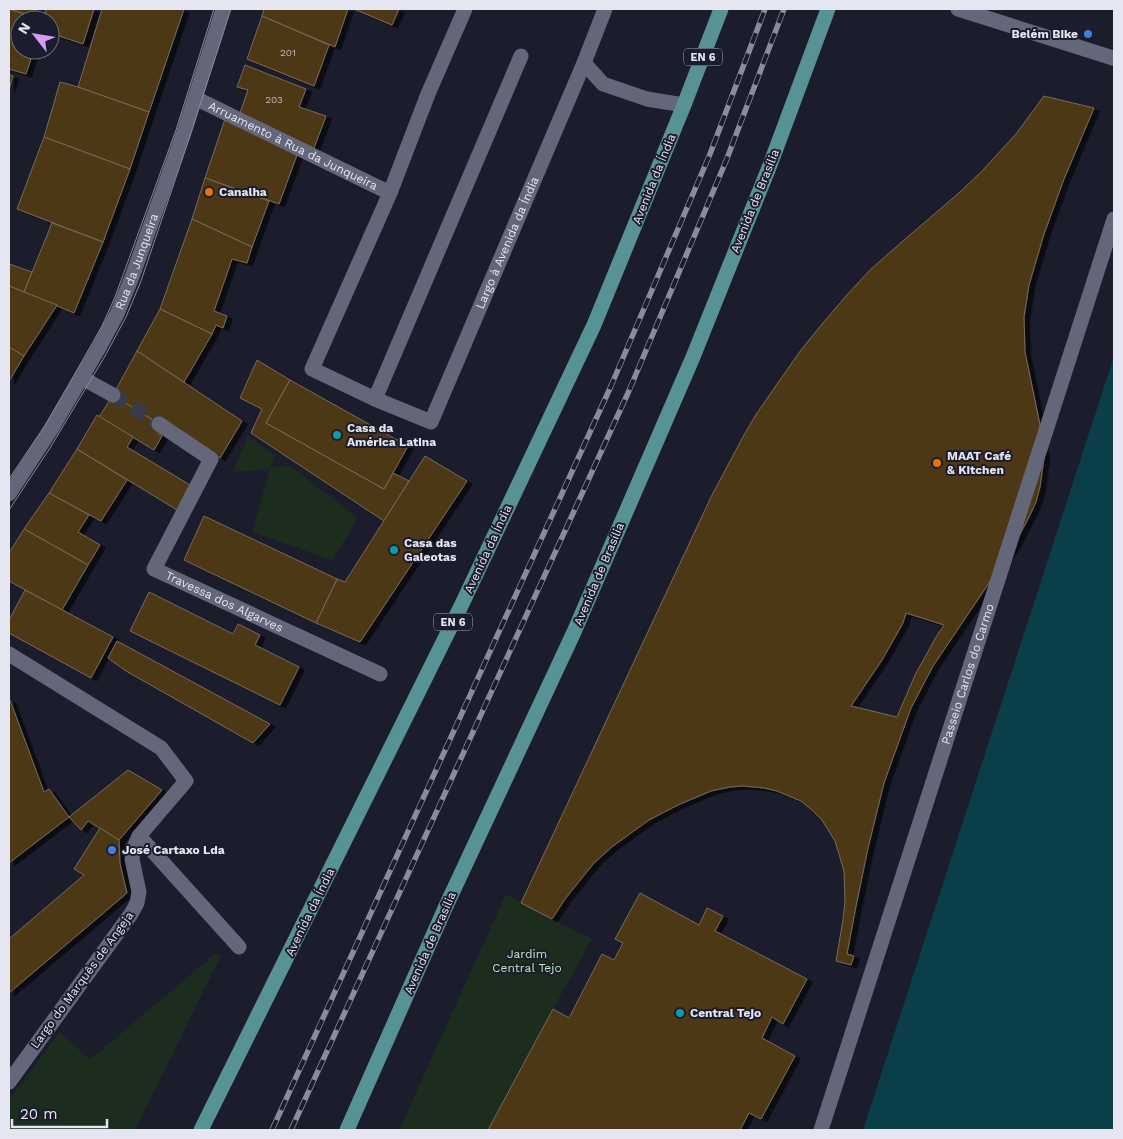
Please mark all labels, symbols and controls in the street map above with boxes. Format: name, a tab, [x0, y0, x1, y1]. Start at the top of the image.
north arrow	[10, 10, 60, 60]
text: N	[14, 20, 33, 37]
place label: Belém Bike	[1011, 27, 1078, 41]
marker: Belém Bike	[1082, 28, 1094, 40]
house number: 201	[280, 47, 296, 58]
road number: EN 6	[684, 48, 722, 66]
house number: 203	[265, 94, 283, 105]
street label: Arruamento à Rua da Junqueira	[206, 99, 380, 193]
street label: Avenida da Índia	[630, 132, 679, 226]
street label: Avenida de Brasília	[728, 147, 782, 255]
street label: Largo à Avenida da Índia	[473, 174, 542, 311]
place label: Canalha	[219, 185, 267, 199]
marker: Canalha	[203, 186, 215, 198]
street label: Rua da Junqueira	[112, 211, 161, 312]
place label: Casa da América Latina	[347, 421, 436, 449]
marker: Casa da América Latina	[331, 429, 343, 441]
place label: MAAT Café & Kitchen	[947, 449, 1011, 477]
marker: MAAT Café & Kitchen	[931, 457, 943, 469]
street label: Avenida da Índia	[461, 502, 515, 595]
street label: Avenida de Brasília	[571, 520, 627, 628]
place label: Casa das Galeotas	[404, 536, 457, 564]
marker: Casa das Galeotas	[388, 544, 400, 556]
street label: Travessa dos Algarves	[163, 568, 285, 635]
street label: Passeio Carlos do Carmo	[939, 602, 997, 746]
road number: EN 6	[434, 614, 472, 630]
place label: José Cartaxo Lda	[122, 843, 225, 857]
marker: José Cartaxo Lda	[106, 844, 118, 856]
street label: Avenida da Índia	[283, 866, 337, 958]
street label: Avenida de Brasília	[401, 889, 459, 996]
street label: Largo do Marquês de Angeja	[28, 909, 136, 1051]
park label: Jardim Central Tejo	[492, 947, 562, 975]
place label: Central Tejo	[690, 1006, 761, 1020]
marker: Central Tejo	[674, 1007, 686, 1019]
scale bar	[12, 1096, 108, 1128]
text: 20 m	[20, 1105, 58, 1123]

